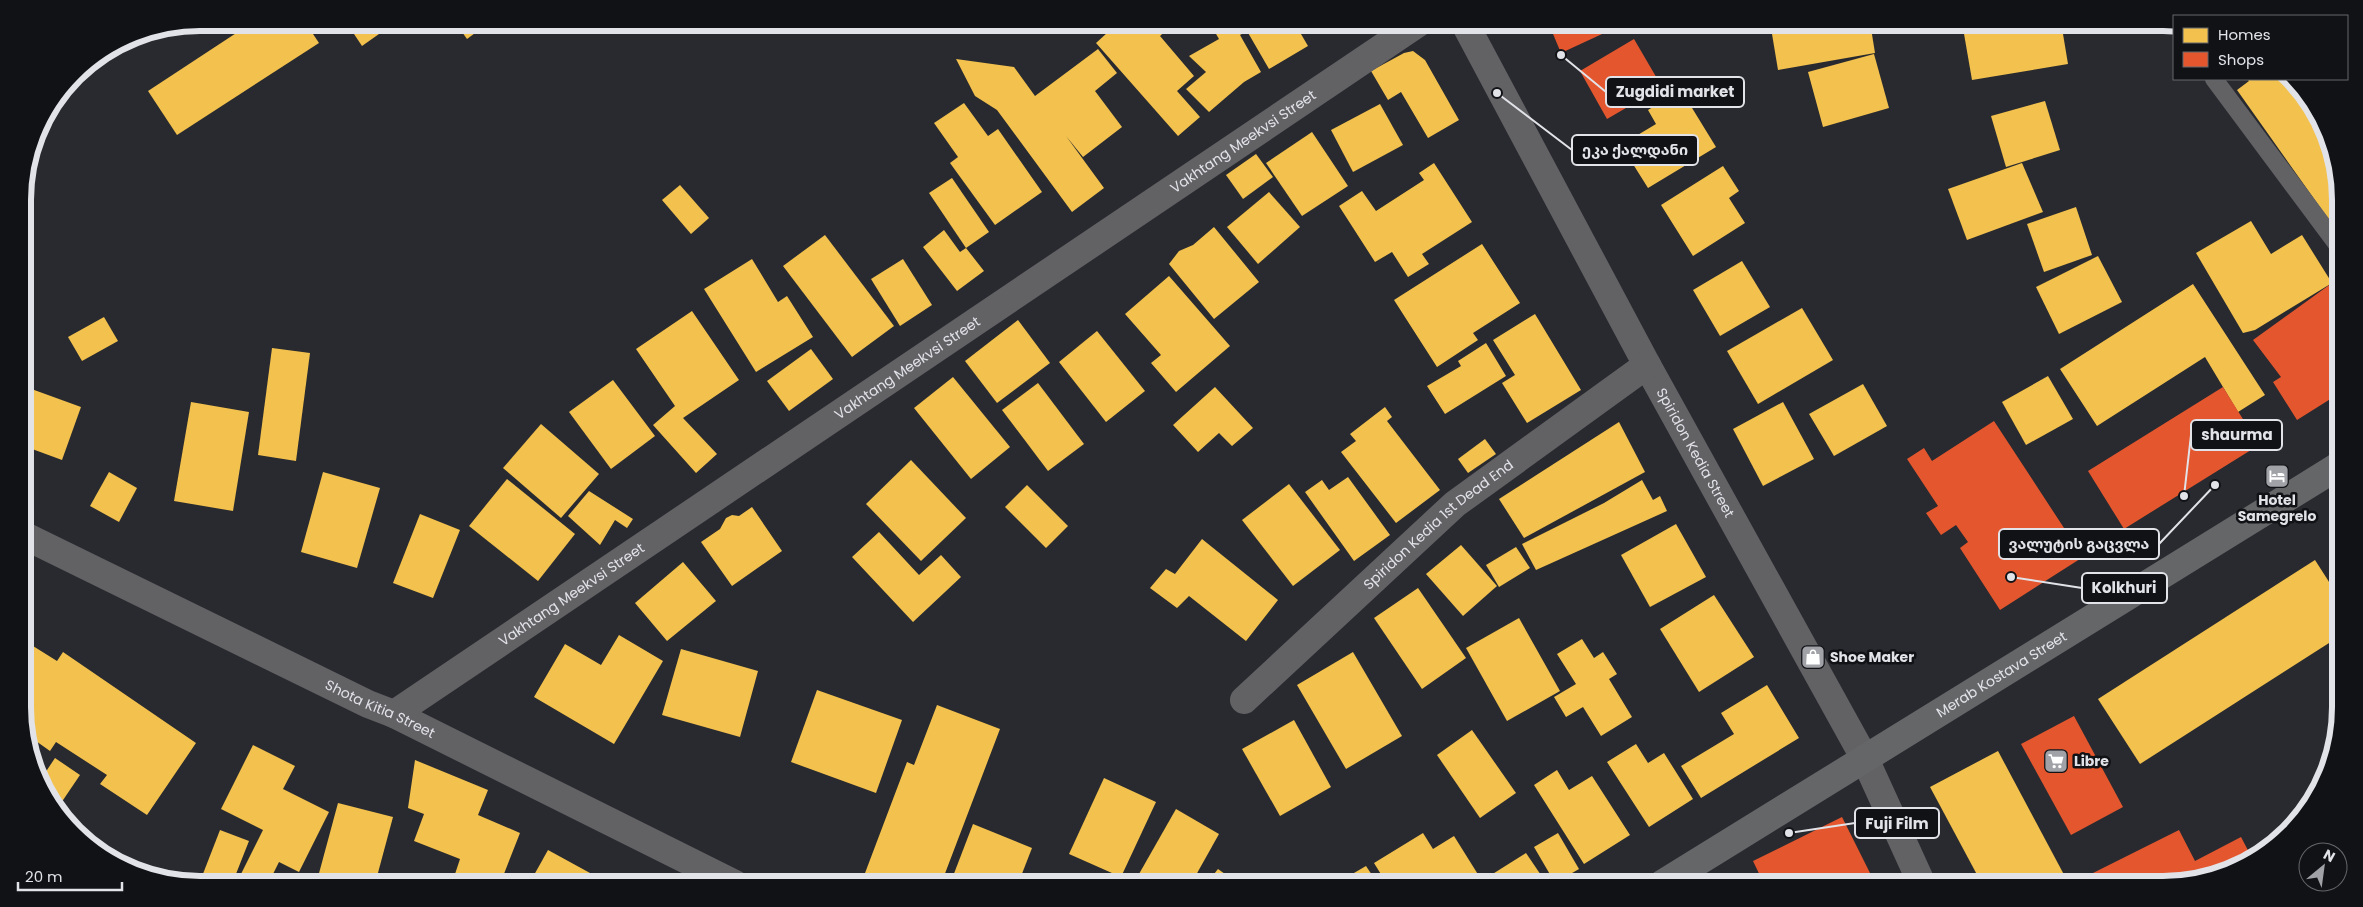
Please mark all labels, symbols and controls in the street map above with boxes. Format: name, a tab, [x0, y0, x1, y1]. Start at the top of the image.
legend	[2173, 15, 2348, 80]
text: Homes	[2218, 24, 2271, 45]
text: Shops	[2218, 49, 2264, 70]
callout: Zugdidi market	[1606, 77, 1744, 107]
text: Zugdidi market	[1616, 81, 1734, 102]
street label: Vakhtang Meekvsi Street	[1166, 85, 1320, 198]
callout: ეკა ქალდანი	[1572, 135, 1698, 165]
text: ეკა ქალდანი	[1582, 139, 1688, 160]
street label: Vakhtang Meekvsi Street	[830, 312, 984, 424]
street label: Spiridon Kedia Street	[1652, 384, 1739, 521]
callout: shaurma	[2191, 420, 2282, 450]
text: shaurma	[2201, 424, 2273, 445]
street label: Spiridon Kedia 1st Dead End	[1359, 455, 1517, 594]
hotel icon: Hotel Samegrelo	[2264, 463, 2290, 489]
place label: Hotel Samegrelo	[2238, 490, 2316, 526]
callout: ვალუტის გაცვლა	[1999, 529, 2159, 559]
text: ვალუტის გაცვლა	[2009, 533, 2150, 554]
street label: Vakhtang Meekvsi Street	[495, 538, 648, 651]
callout: Kolkhuri	[2082, 573, 2167, 603]
text: Kolkhuri	[2092, 577, 2156, 598]
street label: Merab Kostava Street	[1932, 626, 2070, 722]
shop icon: Shoe Maker	[1800, 644, 1826, 670]
place label: Shoe Maker	[1830, 647, 1914, 667]
street label: Shota Kitia Street	[322, 675, 439, 743]
supermarket icon: Libre	[2043, 748, 2069, 774]
place label: Libre	[2074, 751, 2109, 771]
callout: Fuji Film	[1855, 808, 1939, 838]
text: Fuji Film	[1865, 813, 1929, 834]
north arrow	[2298, 842, 2348, 892]
text: N	[2320, 844, 2339, 867]
scale bar	[18, 860, 121, 892]
text: 20 m	[25, 866, 63, 887]

